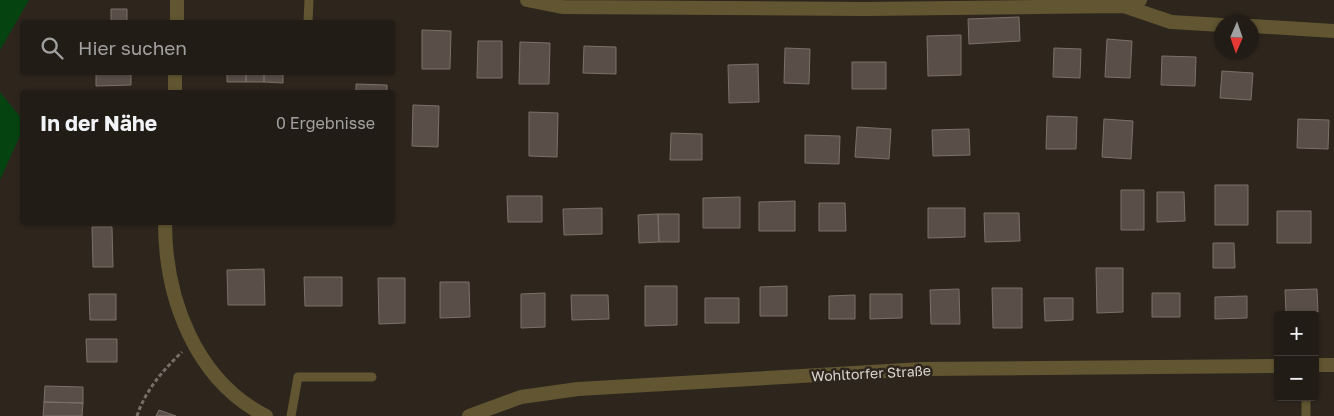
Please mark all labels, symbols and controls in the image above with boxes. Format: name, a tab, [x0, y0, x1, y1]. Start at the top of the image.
north arrow	[1214, 15, 1259, 60]
search box	[20, 20, 395, 75]
icon: search	[38, 34, 66, 62]
text: Hier suchen	[78, 36, 187, 59]
text: In der Nähe	[40, 110, 157, 136]
text: 0 Ergebnisse	[276, 113, 375, 133]
map controls	[1274, 311, 1319, 401]
button: +	[1274, 311, 1319, 356]
button: −	[1274, 356, 1319, 401]
street label: Wohltorfer Straße	[811, 361, 931, 385]

